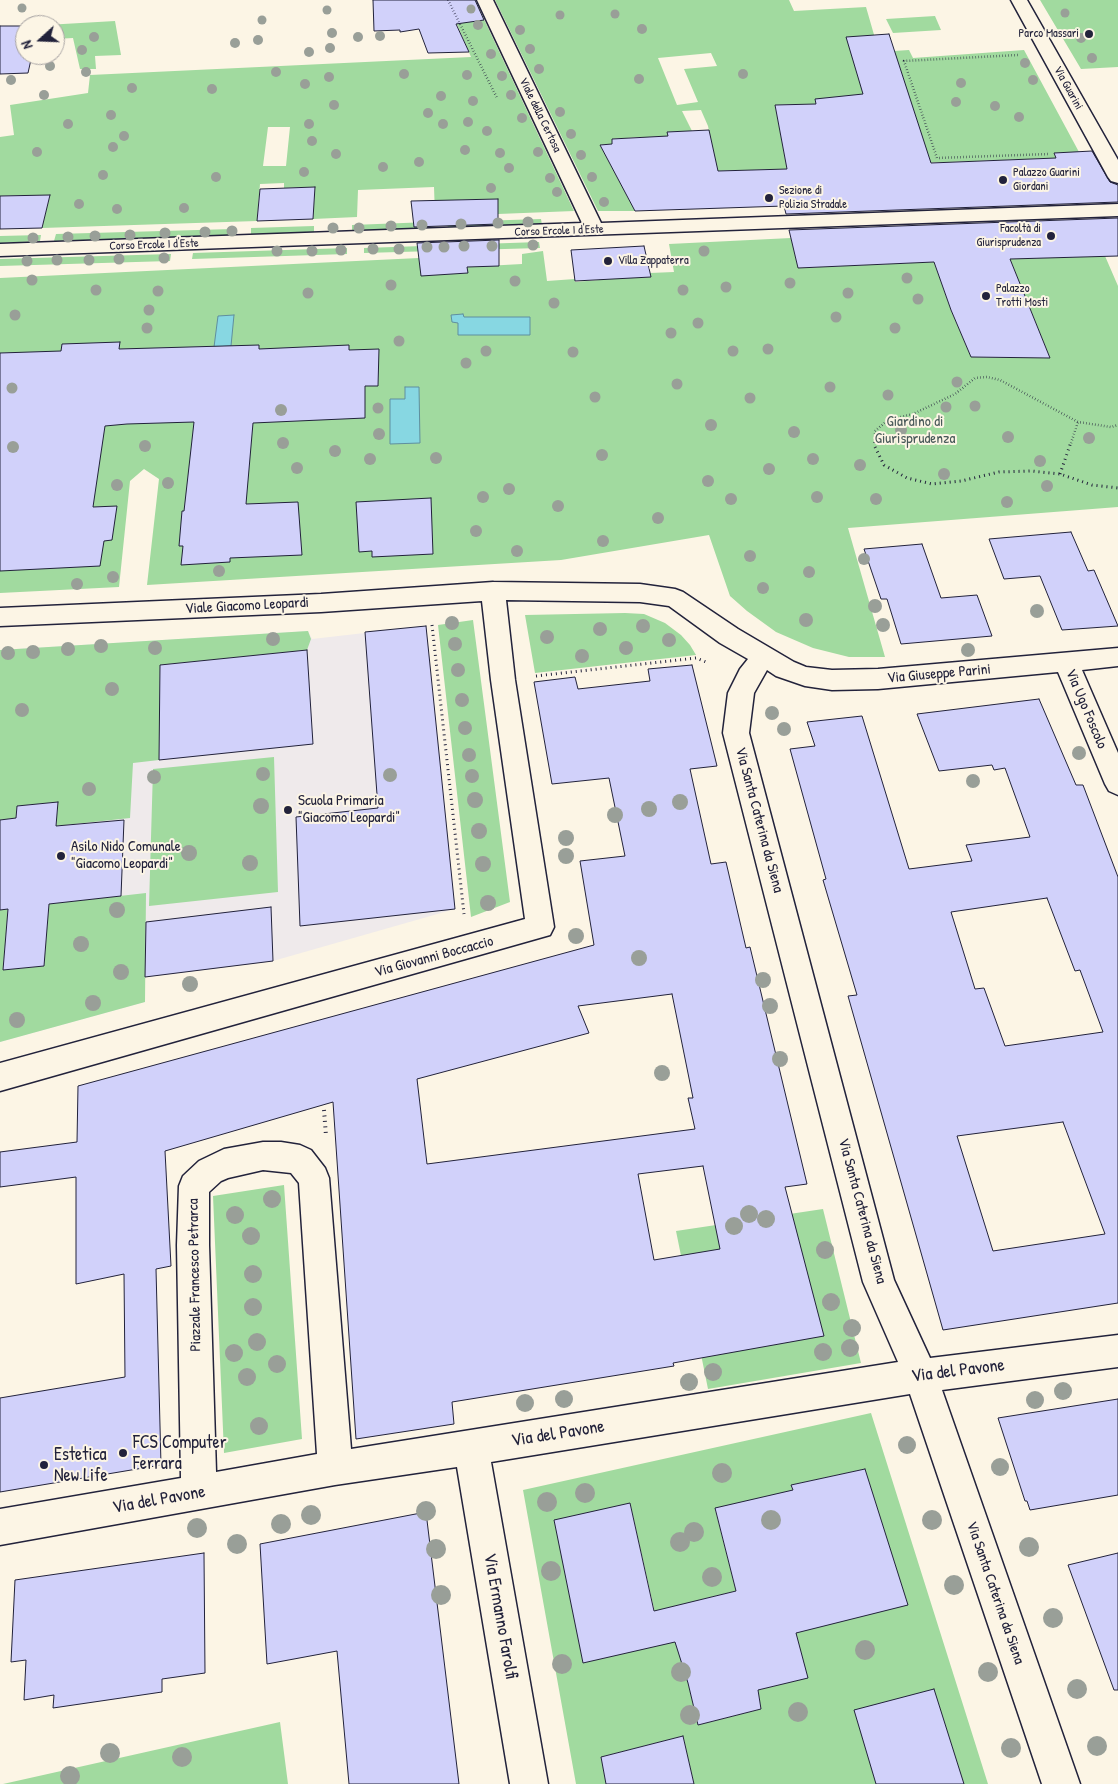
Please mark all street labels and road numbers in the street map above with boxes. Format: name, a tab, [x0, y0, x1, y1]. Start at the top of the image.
street label: Via Guarini	[1050, 64, 1086, 112]
street label: Viale della Certosa	[516, 75, 564, 155]
street label: Corso Ercole I d'Este	[514, 222, 604, 240]
street label: Corso Ercole I d'Este	[109, 236, 199, 254]
street label: Viale Giacomo Leopardi	[185, 594, 309, 618]
street label: Via Giuseppe Parini	[886, 660, 992, 688]
street label: Via Ugo Foscolo	[1061, 666, 1111, 752]
street label: Via Santa Caterina da Siena	[731, 745, 787, 895]
street label: Via Giovanni Boccaccio	[373, 932, 495, 982]
street label: Via Santa Caterina da Siena	[834, 1136, 890, 1286]
street label: Piazzale Francesco Petrarca	[185, 1198, 205, 1352]
street label: Via del Pavone	[910, 1355, 1006, 1387]
street label: Via del Pavone	[510, 1416, 606, 1452]
street label: Via del Pavone	[111, 1481, 207, 1519]
street label: Via Santa Caterina da Siena	[962, 1519, 1028, 1667]
street label: Via Ermanno Farolfi	[478, 1552, 522, 1680]

